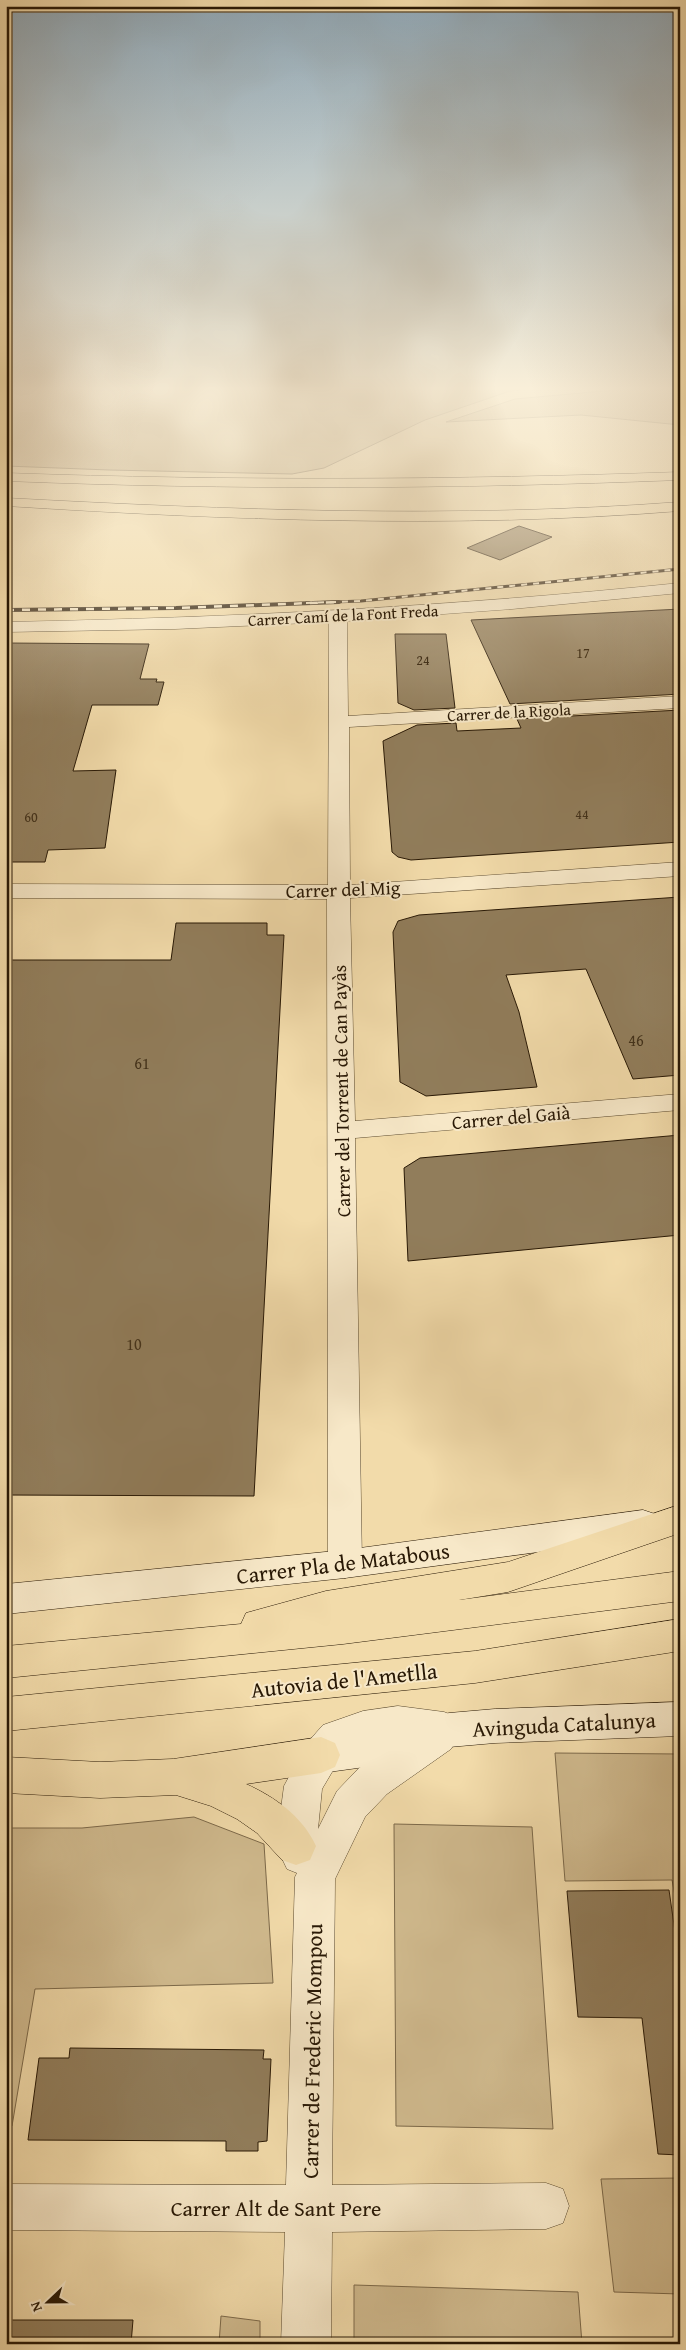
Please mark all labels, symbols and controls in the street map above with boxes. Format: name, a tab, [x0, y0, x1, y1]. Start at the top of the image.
street label: Carrer Camí de la Font Freda	[247, 598, 439, 632]
house number: 17	[576, 643, 590, 663]
house number: 24	[416, 650, 430, 670]
street label: Carrer de la Rigola	[447, 697, 572, 727]
house number: 44	[575, 804, 589, 824]
house number: 60	[24, 807, 38, 827]
street label: Carrer del Mig	[285, 873, 401, 905]
street label: Carrer del Torrent de Can Payàs	[325, 965, 357, 1217]
house number: 46	[628, 1028, 644, 1052]
house number: 61	[134, 1051, 150, 1075]
street label: Carrer del Gaià	[451, 1098, 571, 1136]
house number: 10	[126, 1332, 142, 1356]
street label: Carrer Pla de Matabous	[235, 1534, 451, 1592]
street label: Autovia de l'Ametlla	[249, 1654, 439, 1706]
street label: Avinguda Catalunya	[472, 1703, 657, 1745]
street label: Carrer de Frederic Mompou	[294, 1923, 330, 2179]
street label: Carrer Alt de Sant Pere	[171, 2192, 381, 2224]
north arrow	[22, 2278, 72, 2328]
text: N	[25, 2298, 47, 2315]

